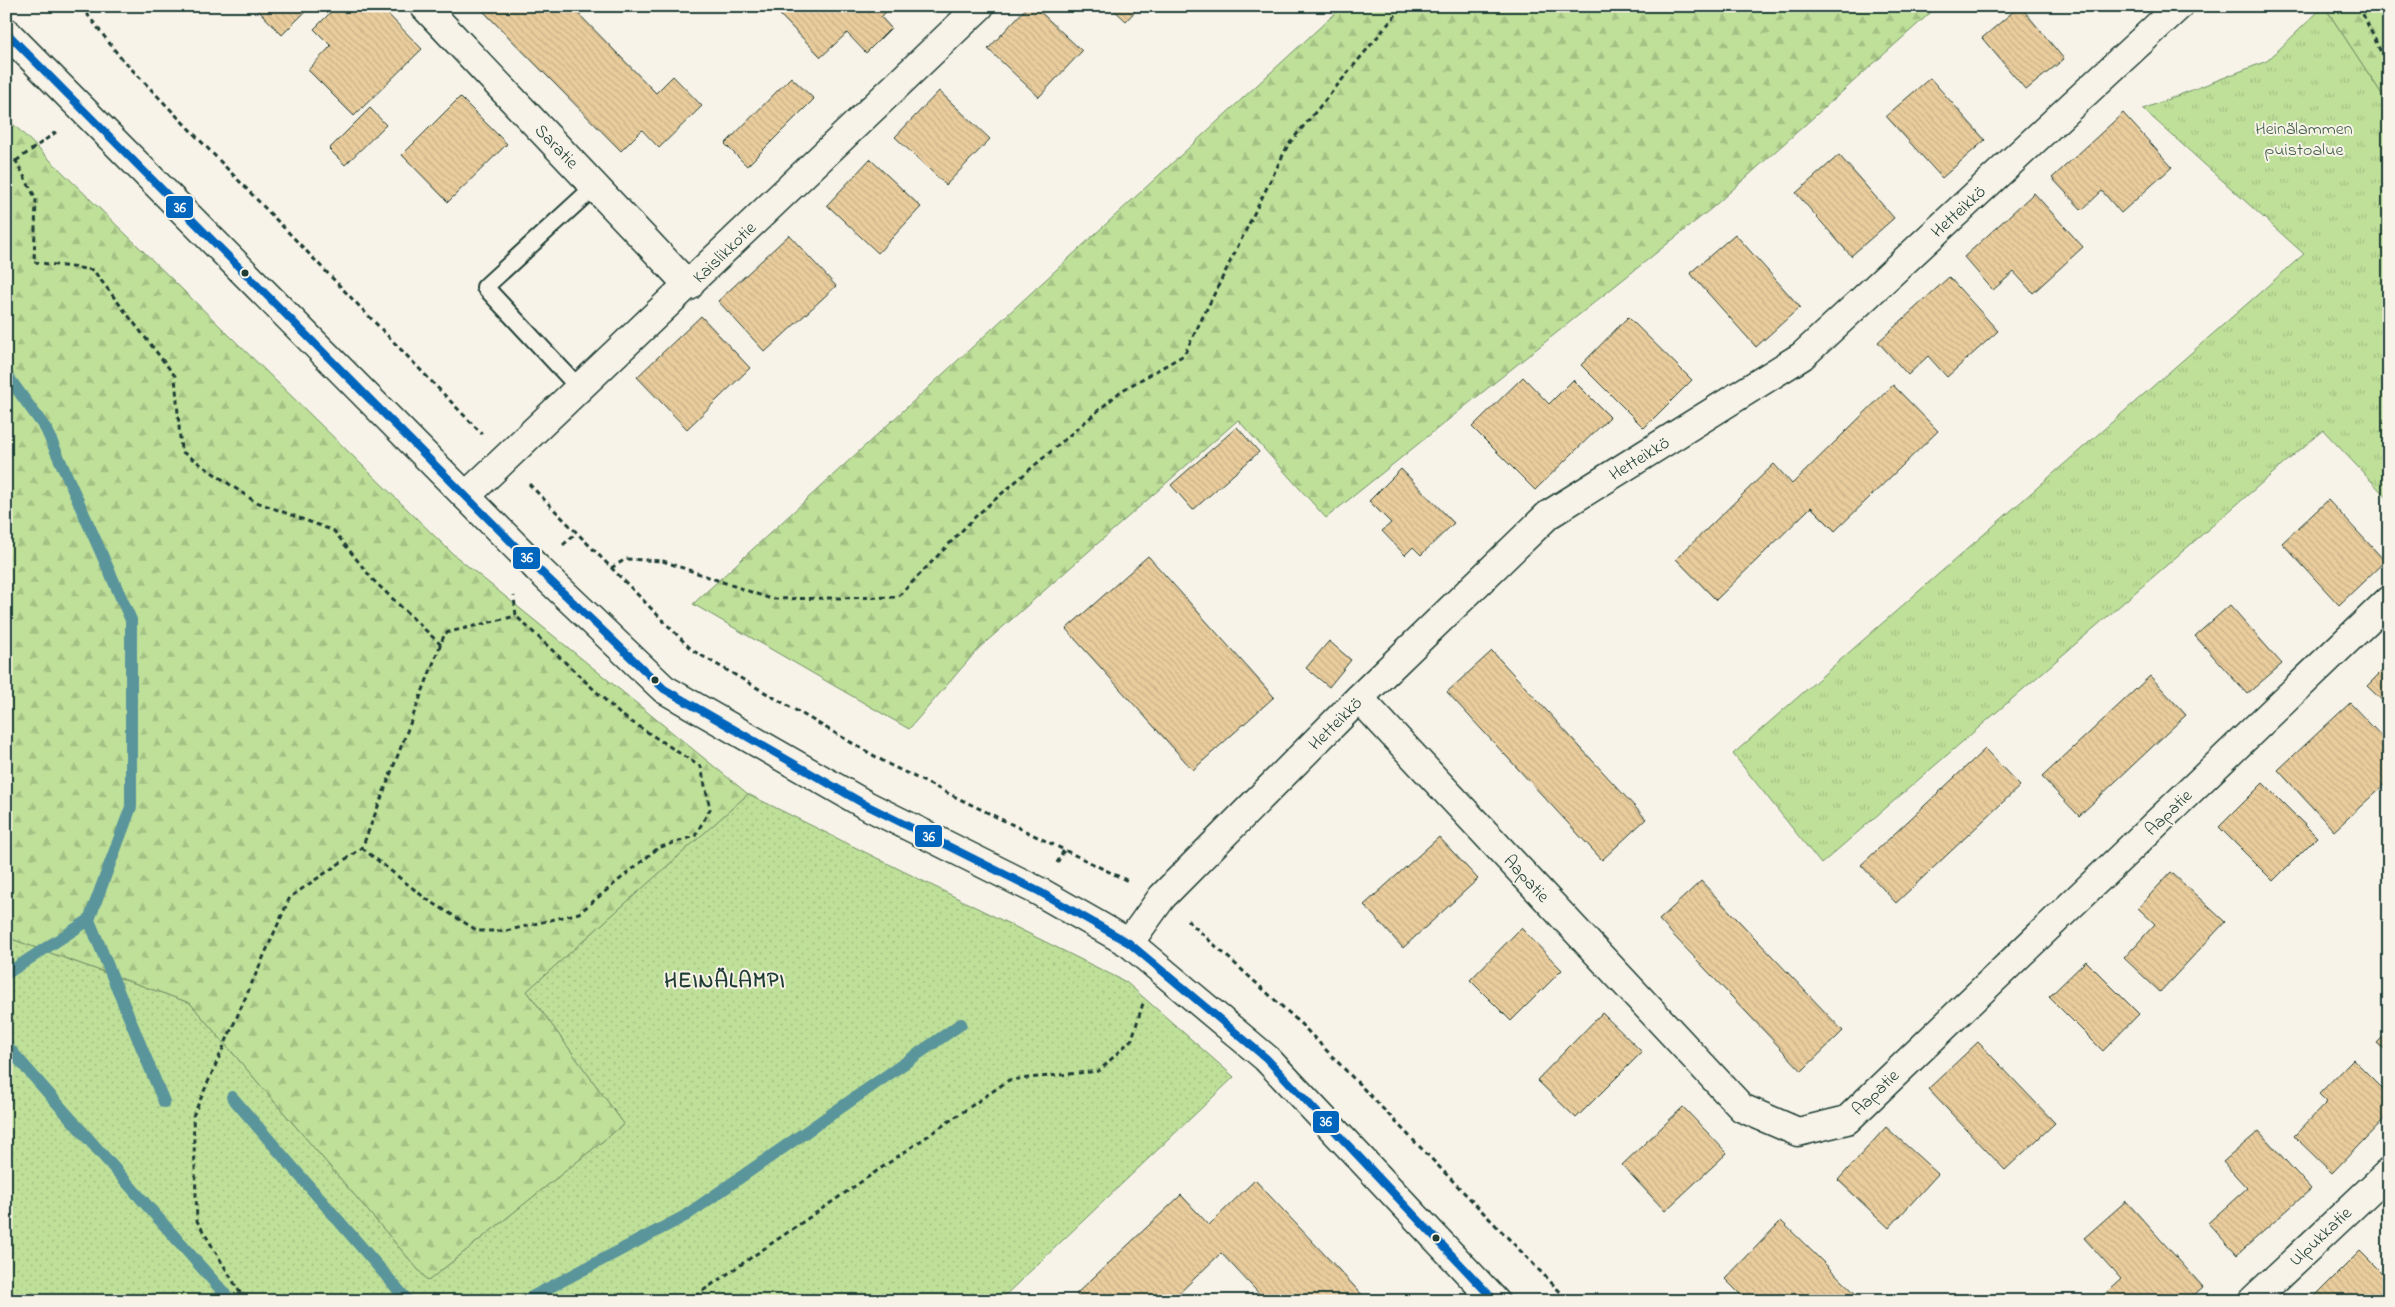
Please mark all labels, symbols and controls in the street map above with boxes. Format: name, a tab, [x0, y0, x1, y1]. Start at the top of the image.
park label: Heinälammen puistoalue	[2255, 117, 2353, 164]
street label: Saratie	[527, 119, 584, 176]
street label: Hetteikkö	[1926, 180, 1993, 245]
line badge: 36	[165, 195, 194, 219]
text: 36	[173, 198, 187, 219]
street label: Kaislikkotie	[688, 216, 764, 290]
unlabelled marker	[240, 268, 250, 278]
street label: Hetteikkö	[1605, 431, 1675, 488]
line badge: 36	[512, 546, 541, 570]
text: 36	[520, 548, 534, 569]
unlabelled marker	[650, 675, 660, 685]
street label: Hetteikkö	[1304, 692, 1369, 757]
street label: Aapatie	[2140, 783, 2200, 843]
line badge: 36	[914, 824, 943, 848]
text: 36	[922, 827, 936, 848]
street label: Aapatie	[1496, 849, 1555, 910]
district label: HEINÄLAMPI	[664, 966, 786, 998]
street label: Aapatie	[1847, 1063, 1907, 1123]
line badge: 36	[1312, 1110, 1340, 1134]
text: 36	[1319, 1112, 1333, 1133]
street label: Ulpukkatie	[2284, 1201, 2359, 1273]
unlabelled marker	[1431, 1233, 1441, 1243]

